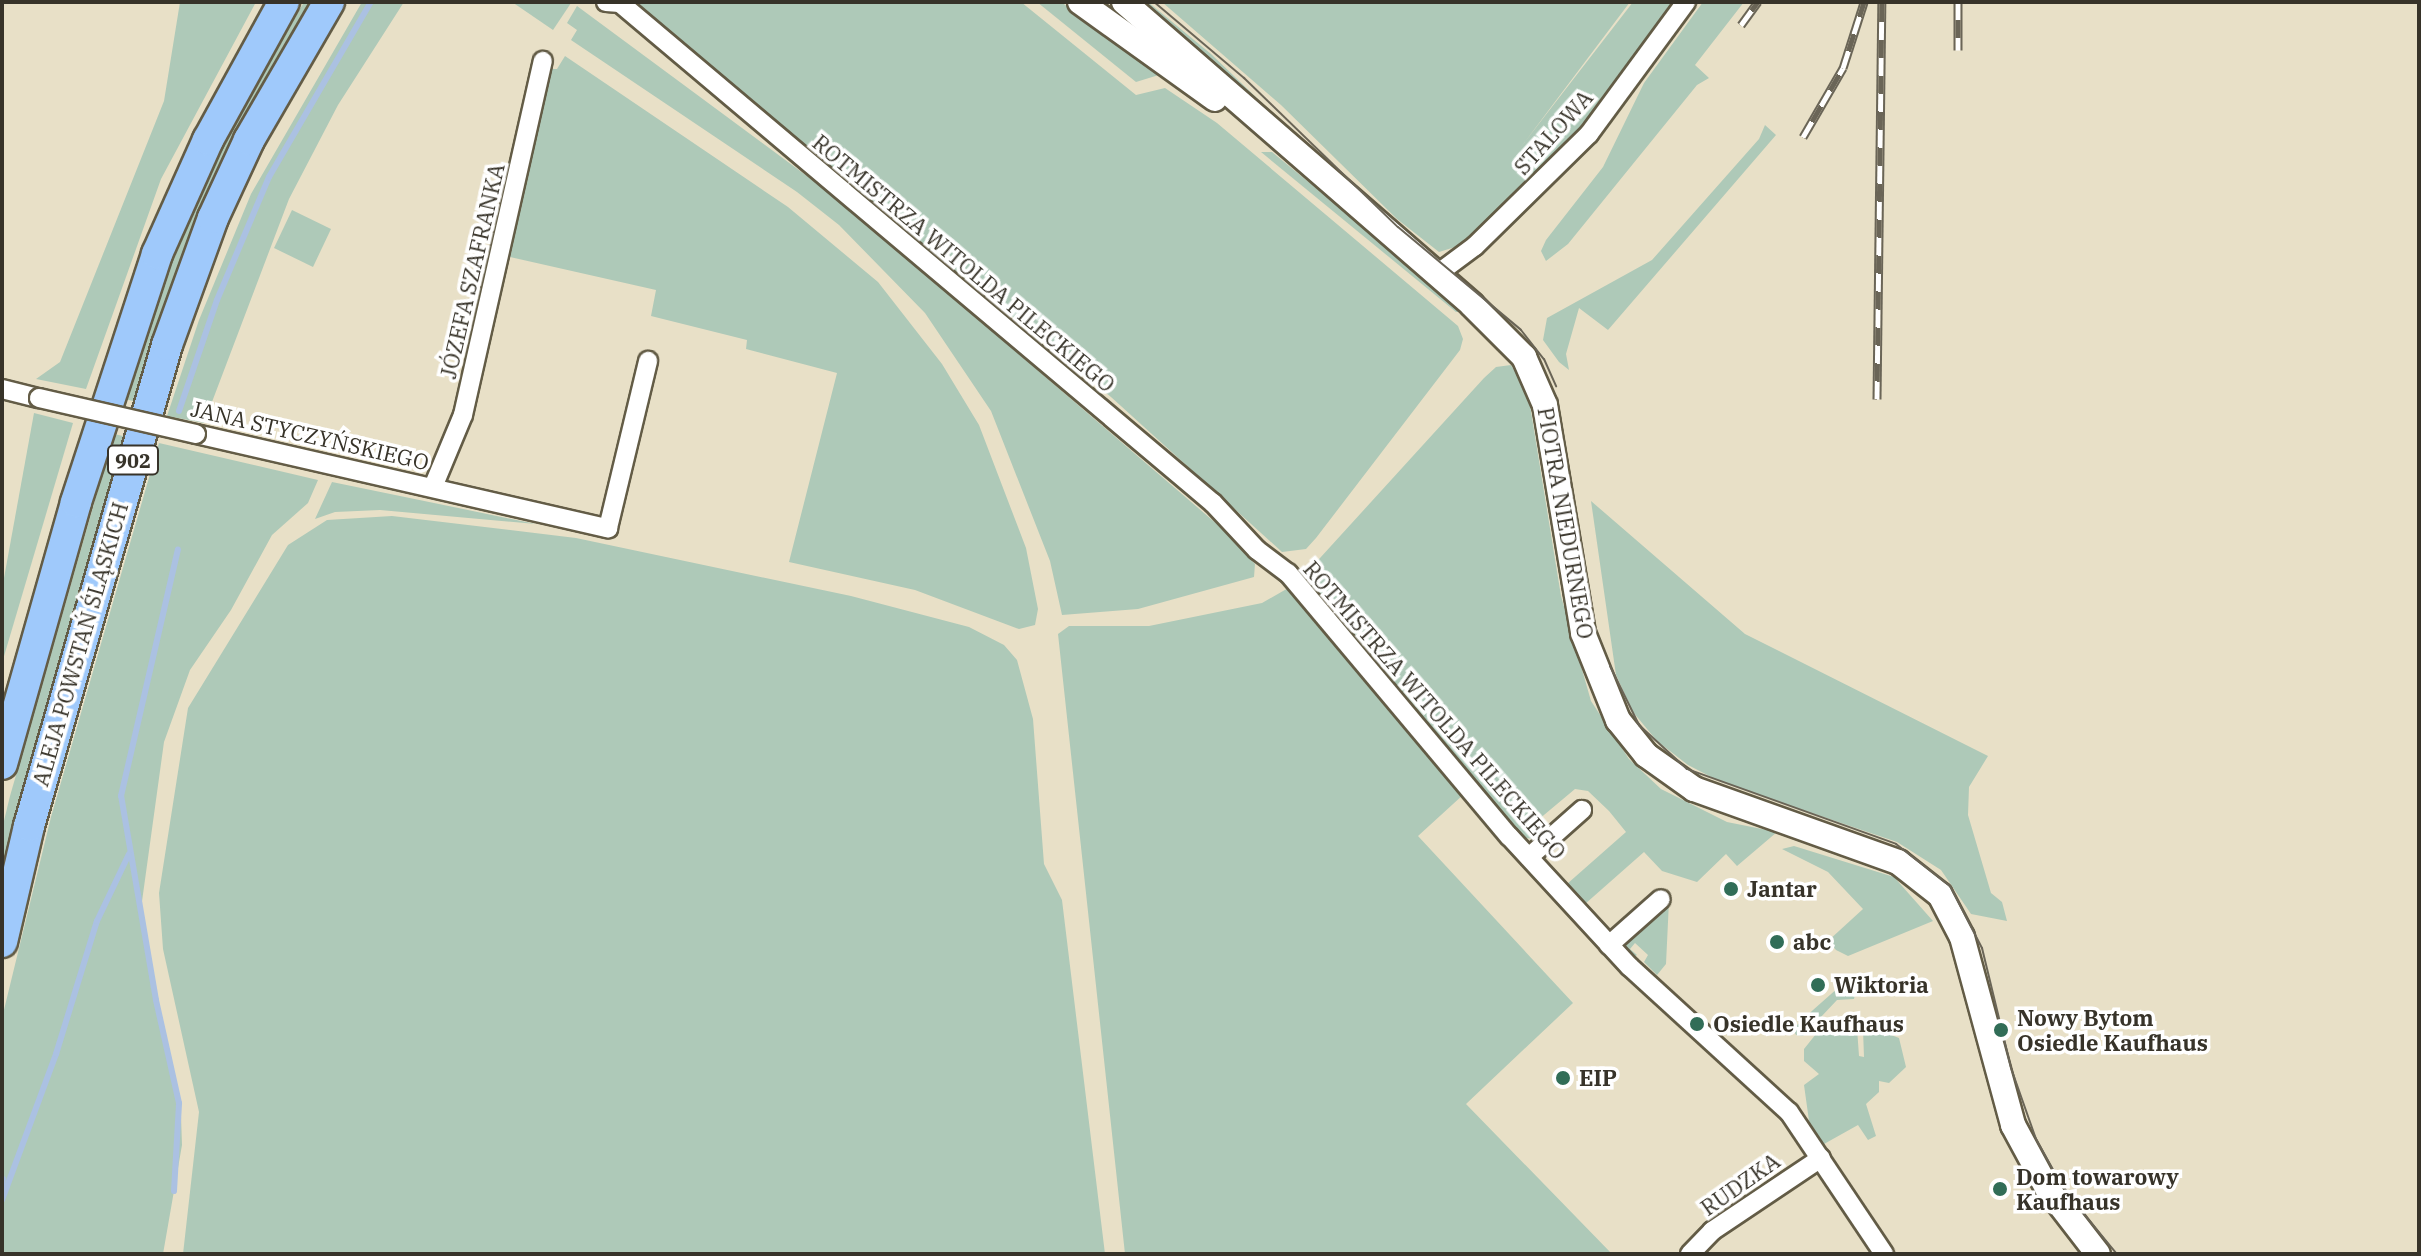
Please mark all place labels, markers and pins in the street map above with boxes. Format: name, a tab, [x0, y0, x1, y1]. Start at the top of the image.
place label: Jantar	[1747, 876, 1817, 902]
marker: Jantar	[1722, 880, 1740, 898]
place label: abc	[1793, 929, 1831, 955]
marker: abc	[1768, 933, 1786, 951]
place label: Wiktoria	[1834, 972, 1929, 998]
marker: Wiktoria	[1809, 976, 1827, 994]
place label: Nowy Bytom Osiedle Kaufhaus	[2017, 1004, 2208, 1056]
place label: Osiedle Kaufhaus	[1713, 1011, 1904, 1037]
marker: Osiedle Kaufhaus	[1688, 1015, 1706, 1033]
marker: Nowy Bytom Osiedle Kaufhaus	[1992, 1021, 2010, 1039]
place label: EIP	[1579, 1065, 1617, 1091]
marker: EIP	[1554, 1069, 1572, 1087]
place label: Dom towarowy Kaufhaus	[2016, 1163, 2179, 1214]
marker: Dom towarowy Kaufhaus	[1991, 1180, 2009, 1198]

